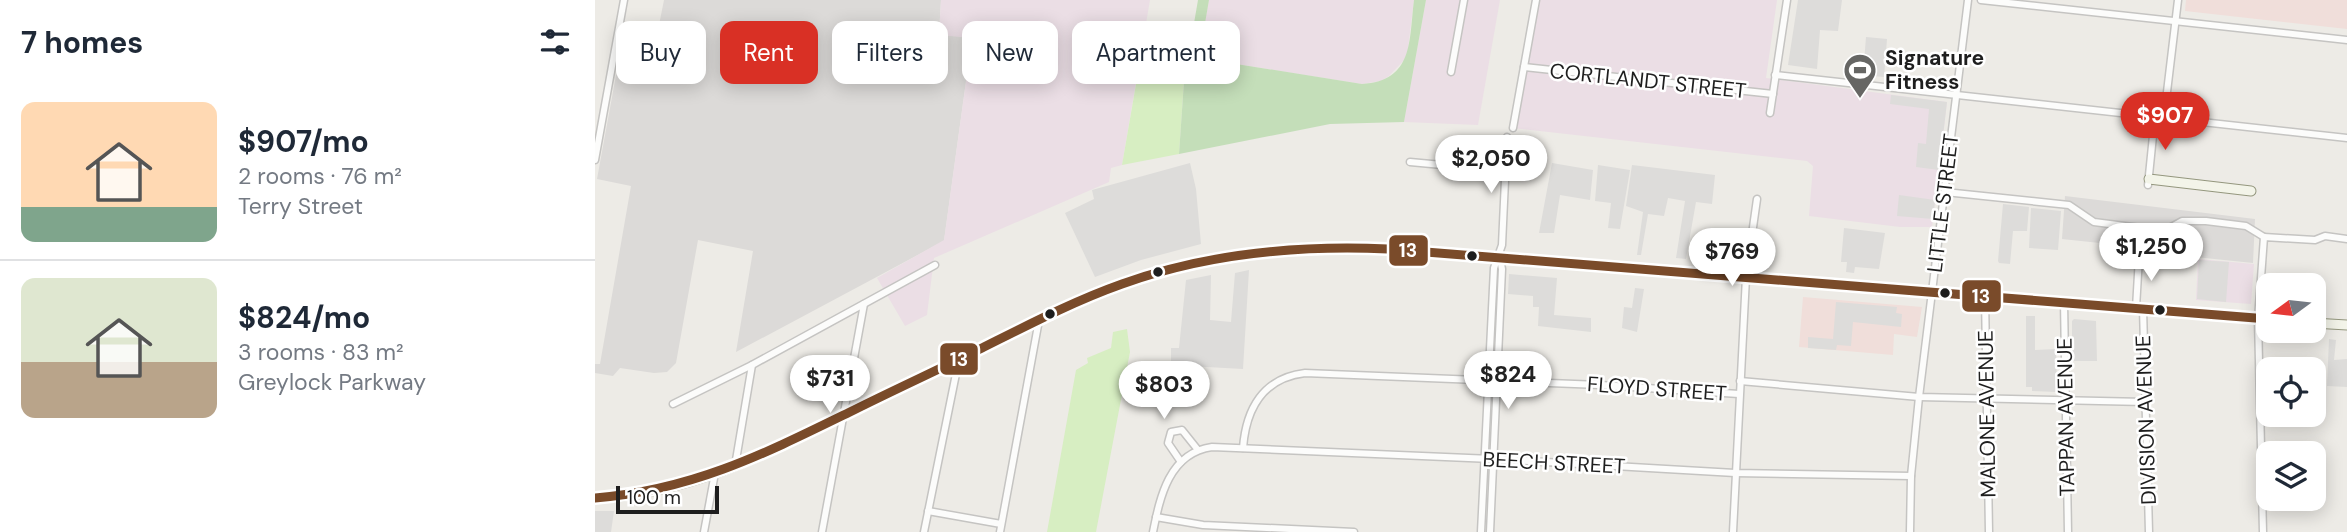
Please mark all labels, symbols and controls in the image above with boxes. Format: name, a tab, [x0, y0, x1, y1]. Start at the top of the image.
chip: Buy	[616, 21, 706, 84]
chip: Rent	[720, 21, 818, 84]
chip: Filters	[832, 21, 948, 84]
chip: New	[962, 21, 1058, 84]
chip: Apartment	[1072, 21, 1240, 84]
text: 7 homes	[21, 23, 143, 62]
icon: filters	[536, 23, 574, 61]
place label: Signature Fitness	[1885, 44, 1984, 96]
sports icon: Signature Fitness	[1841, 51, 1879, 100]
street label: CORTLANDT STREET	[1548, 57, 1748, 105]
pin: $907	[2124, 92, 2206, 152]
text: $907	[2137, 100, 2193, 130]
text: $907/mo	[238, 122, 369, 161]
icon: home	[77, 130, 161, 214]
street label: LITTLE STREET	[1921, 132, 1965, 274]
pin: $2,050	[1434, 136, 1548, 195]
text: $2,050	[1451, 143, 1531, 173]
text: 2 rooms · 76 m²	[238, 161, 402, 191]
text: Terry Street	[238, 191, 363, 221]
pin: $1,250	[2094, 224, 2208, 283]
pin: $769	[1691, 229, 1773, 288]
text: $1,250	[2115, 231, 2187, 261]
line badge: 13	[1388, 234, 1429, 267]
text: $769	[1705, 236, 1759, 266]
text: 13	[1399, 238, 1417, 263]
unlabelled marker	[1465, 249, 1479, 263]
unlabelled marker	[1151, 265, 1165, 279]
north arrow	[2256, 273, 2326, 343]
map controls	[2256, 273, 2326, 511]
line badge: 13	[1961, 279, 2002, 313]
text: 13	[1972, 284, 1990, 309]
unlabelled marker	[1938, 286, 1952, 300]
text: $824/mo	[238, 298, 370, 337]
unlabelled marker	[2153, 303, 2167, 317]
icon: home	[77, 306, 161, 390]
unlabelled marker	[1043, 307, 1057, 321]
street label: MALONE AVENUE	[1972, 330, 2002, 498]
street label: DIVISION AVENUE	[2129, 335, 2163, 505]
text: 3 rooms · 83 m²	[238, 337, 404, 367]
street label: TAPPAN AVENUE	[2051, 337, 2081, 497]
line badge: 13	[939, 342, 979, 376]
text: 13	[950, 347, 968, 372]
pin: $824	[1467, 352, 1549, 411]
pin: $731	[789, 356, 871, 415]
button: locate	[2256, 357, 2326, 427]
text: $824	[1480, 359, 1536, 389]
pin: $803	[1123, 362, 1205, 421]
text: $731	[806, 363, 854, 393]
text: Greylock Parkway	[238, 367, 426, 397]
text: $803	[1135, 369, 1193, 399]
street label: FLOYD STREET	[1586, 370, 1728, 408]
button: layers	[2256, 441, 2326, 511]
street label: BEECH STREET	[1482, 445, 1626, 481]
scale bar	[616, 483, 719, 515]
text: 100 m	[627, 485, 681, 510]

